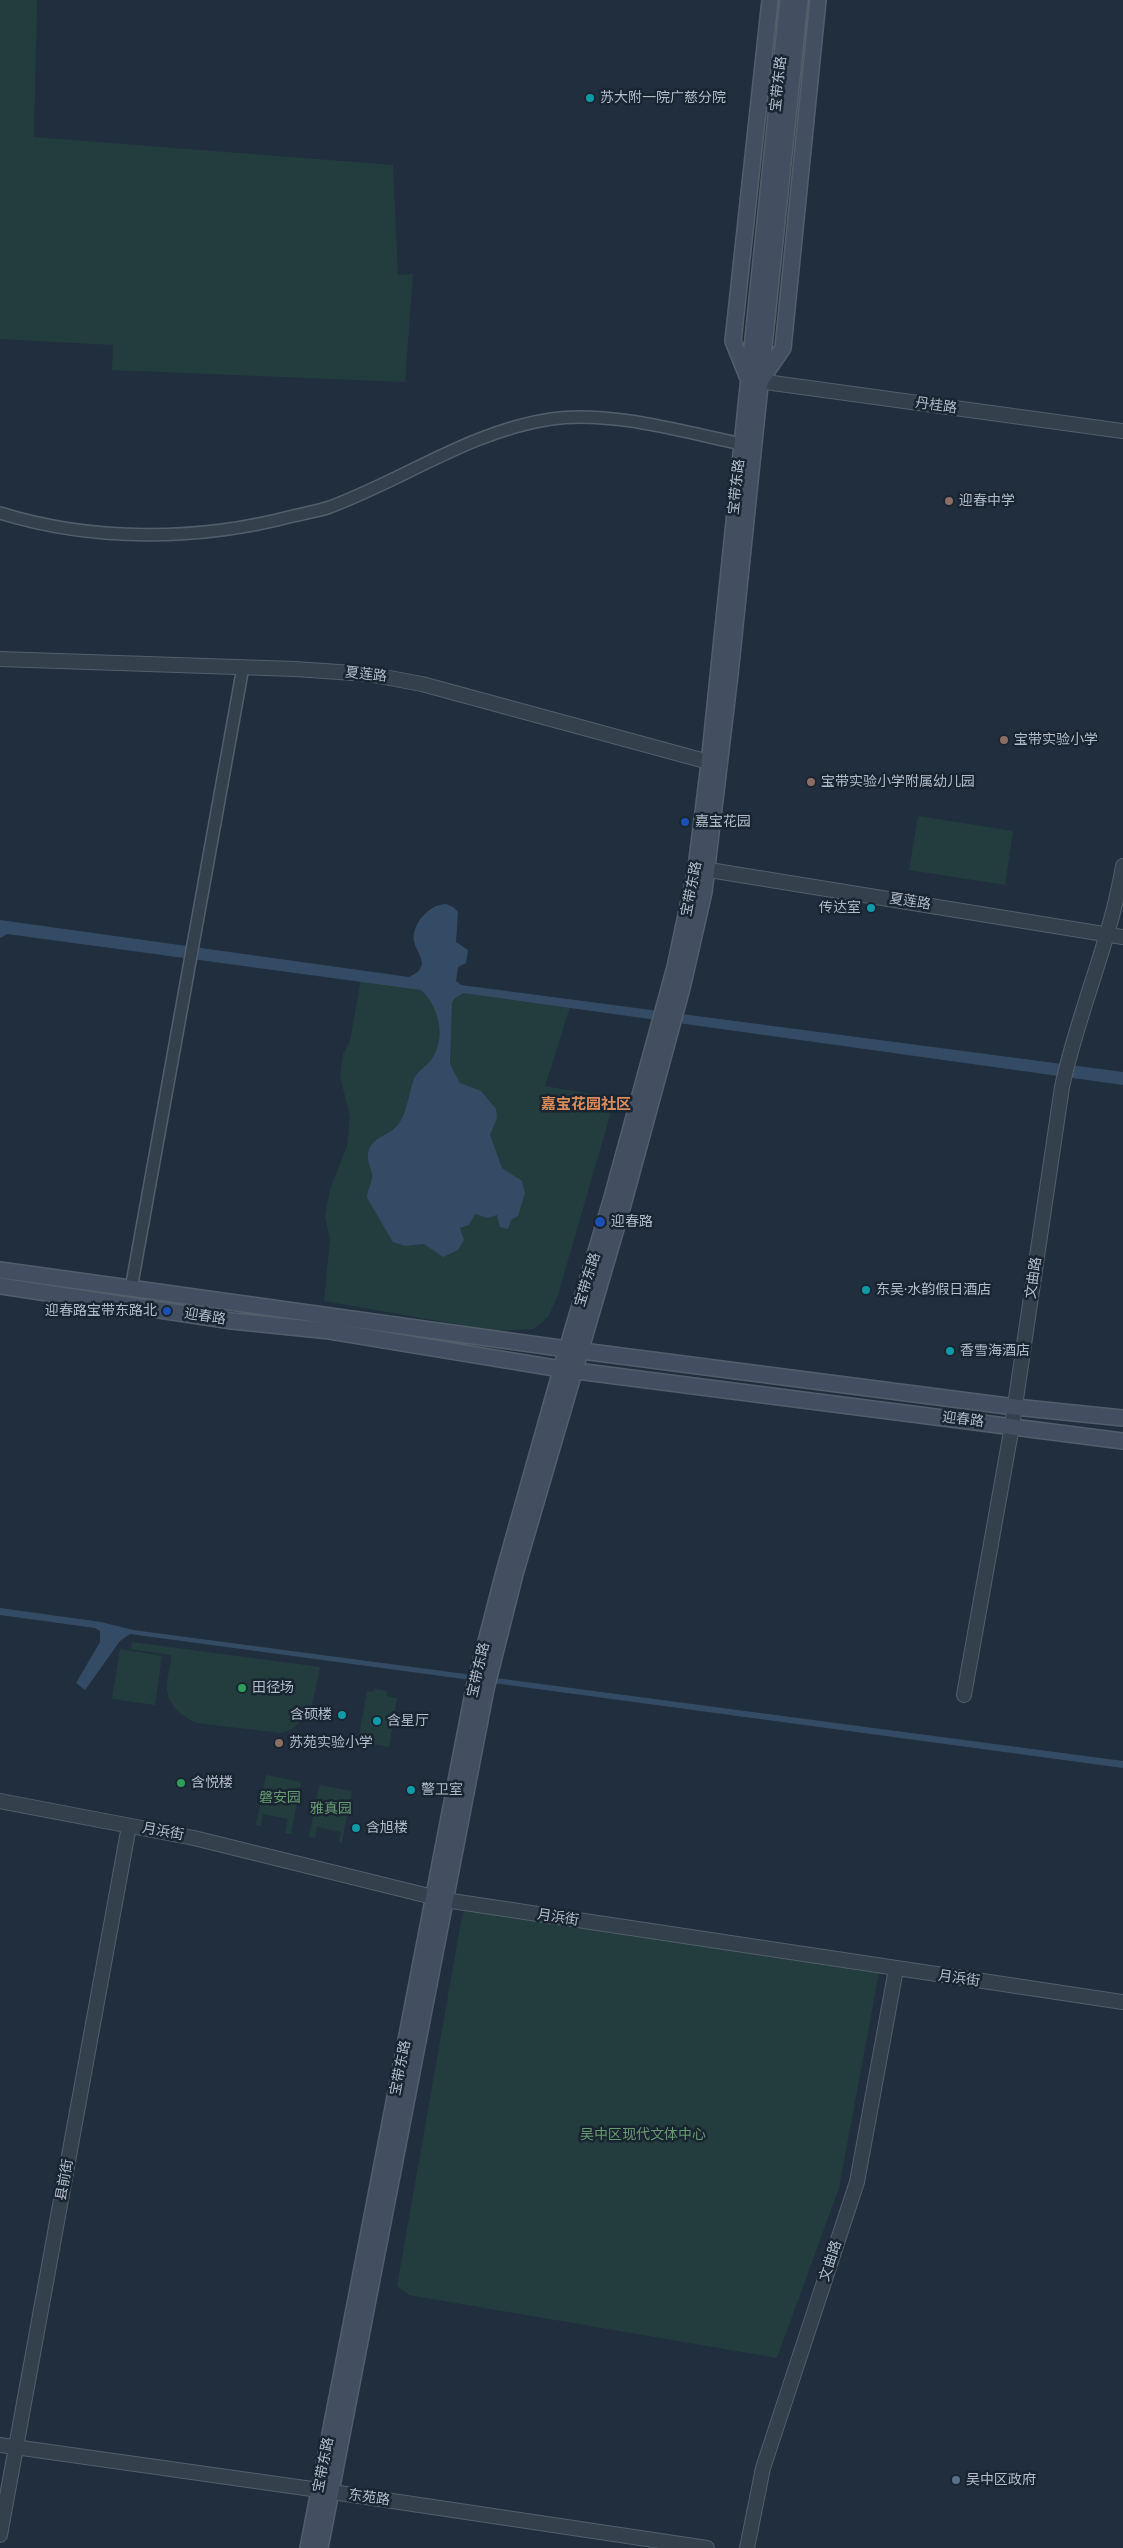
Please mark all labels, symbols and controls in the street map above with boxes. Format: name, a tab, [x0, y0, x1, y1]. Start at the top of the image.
street label: 宝带东路	[768, 55, 790, 113]
place label: 苏大附一院广慈分院	[600, 90, 726, 106]
marker: 苏大附一院广慈分院	[584, 92, 596, 104]
street label: 丹桂路	[914, 395, 958, 417]
street label: 宝带东路	[726, 458, 748, 516]
place label: 迎春中学	[959, 493, 1015, 509]
marker: 迎春中学	[943, 495, 955, 507]
street label: 夏莲路	[344, 664, 388, 686]
place label: 宝带实验小学	[1014, 732, 1098, 748]
marker: 宝带实验小学	[998, 734, 1010, 746]
place label: 宝带实验小学附属幼儿园	[821, 774, 975, 790]
marker: 宝带实验小学附属幼儿园	[805, 776, 817, 788]
place label: 嘉宝花园	[695, 814, 751, 830]
marker: 嘉宝花园	[679, 816, 691, 828]
street label: 宝带东路	[678, 860, 706, 918]
street label: 夏莲路	[888, 890, 932, 914]
place label: 传达室	[819, 900, 861, 916]
marker: 传达室	[865, 902, 877, 914]
district label: 嘉宝花园社区	[541, 1096, 631, 1114]
place label: 迎春路	[611, 1214, 653, 1230]
marker: 迎春路	[593, 1215, 607, 1229]
street label: 宝带东路	[572, 1251, 604, 1309]
street label: 文曲路	[1023, 1256, 1045, 1300]
place label: 东吴·水韵假日酒店	[876, 1282, 991, 1298]
marker: 东吴·水韵假日酒店	[860, 1284, 872, 1296]
place label: 迎春路宝带东路北	[45, 1303, 157, 1319]
marker: 迎春路宝带东路北	[161, 1305, 173, 1317]
street label: 迎春路	[183, 1305, 227, 1329]
place label: 香雪海酒店	[960, 1343, 1030, 1359]
marker: 香雪海酒店	[944, 1345, 956, 1357]
street label: 迎春路	[941, 1409, 985, 1431]
street label: 宝带东路	[465, 1641, 493, 1699]
place label: 田径场	[252, 1680, 294, 1696]
marker: 田径场	[236, 1682, 248, 1694]
place label: 含硕楼	[290, 1707, 332, 1723]
marker: 含硕楼	[336, 1709, 348, 1721]
place label: 含星厅	[387, 1713, 429, 1729]
marker: 含星厅	[371, 1715, 383, 1727]
place label: 苏苑实验小学	[289, 1735, 373, 1751]
marker: 苏苑实验小学	[273, 1737, 285, 1749]
place label: 含悦楼	[191, 1775, 233, 1791]
marker: 含悦楼	[175, 1777, 187, 1789]
place label: 警卫室	[421, 1782, 463, 1798]
marker: 警卫室	[405, 1784, 417, 1796]
park label: 磐安园	[259, 1790, 301, 1806]
park label: 雅真园	[310, 1801, 352, 1817]
street label: 月浜街	[141, 1820, 185, 1844]
place label: 含旭楼	[366, 1820, 408, 1836]
marker: 含旭楼	[350, 1822, 362, 1834]
street label: 月浜街	[536, 1906, 580, 1930]
street label: 月浜街	[937, 1968, 981, 1990]
street label: 宝带东路	[387, 2039, 415, 2097]
park label: 吴中区现代文体中心	[580, 2127, 706, 2143]
street label: 县前街	[53, 2158, 77, 2202]
street label: 文曲路	[817, 2238, 845, 2284]
street label: 宝带东路	[310, 2436, 338, 2494]
place label: 吴中区政府	[966, 2472, 1036, 2488]
marker: 吴中区政府	[950, 2474, 962, 2486]
street label: 东苑路	[347, 2487, 391, 2509]

